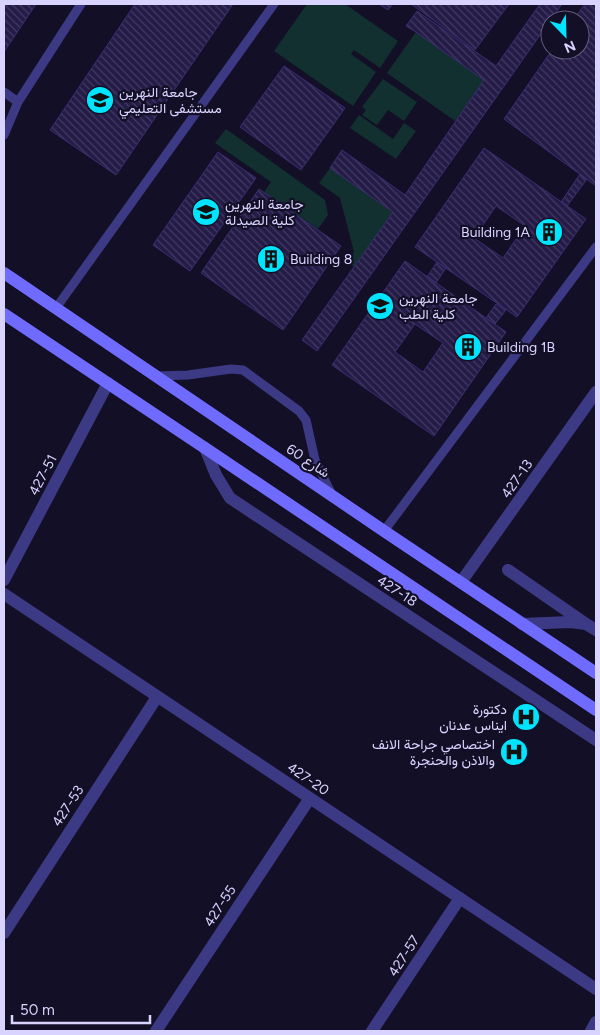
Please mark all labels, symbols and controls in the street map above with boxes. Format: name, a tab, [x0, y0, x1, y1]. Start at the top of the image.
north arrow	[540, 10, 590, 60]
text: N	[562, 37, 578, 56]
place label: جامعة النهرين مستشفى التعليمي	[119, 84, 222, 120]
school or university icon: جامعة النهرين مستشفى التعليمي	[85, 85, 115, 115]
place label: جامعة النهرين كلية الصيدلة	[225, 196, 304, 229]
school or university icon: جامعة النهرين كلية الصيدلة	[191, 197, 221, 227]
building icon: Building 1A	[534, 217, 564, 247]
place label: Building 1A	[461, 224, 531, 241]
building icon: Building 8	[256, 244, 286, 274]
place label: Building 8	[290, 251, 352, 268]
place label: جامعة النهرين كلية الطب	[399, 290, 478, 323]
school or university icon: جامعة النهرين كلية الطب	[365, 291, 395, 321]
building icon: Building 1B	[453, 332, 483, 362]
place label: Building 1B	[487, 339, 555, 356]
street label: شارع 60	[282, 440, 333, 483]
street label: 427-51	[25, 452, 61, 498]
street label: 427-13	[498, 456, 536, 502]
street label: 427-18	[374, 572, 420, 610]
place label: دكتورة ايناس عدنان	[439, 701, 507, 734]
hospital icon: دكتورة ايناس عدنان	[511, 702, 541, 732]
place label: اختصاصي جراحة الانف والاذن والحنجرة	[372, 736, 495, 769]
hospital icon: اختصاصي جراحة الانف والاذن والحنجرة	[499, 737, 529, 767]
street label: 427-20	[284, 759, 332, 799]
street label: 427-53	[48, 782, 88, 830]
street label: 427-55	[200, 882, 240, 930]
street label: 427-57	[384, 932, 424, 980]
scale bar	[12, 992, 150, 1024]
text: 50 m	[20, 1001, 55, 1019]

